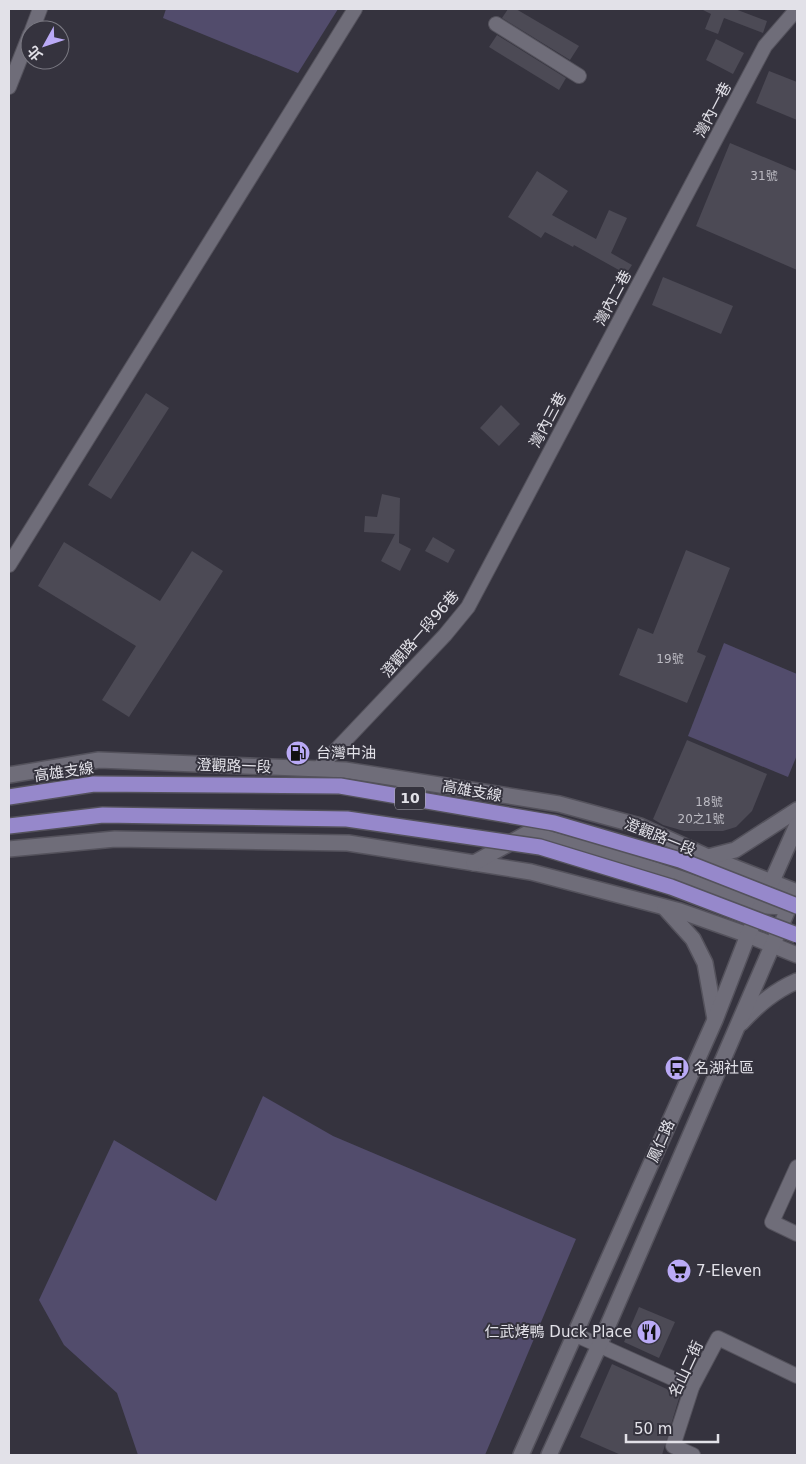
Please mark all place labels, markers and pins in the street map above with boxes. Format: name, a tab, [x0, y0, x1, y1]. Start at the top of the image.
fuel station icon: 台灣中油	[285, 740, 311, 766]
place label: 台灣中油	[316, 744, 376, 762]
bus stop icon: 名湖社區	[664, 1055, 690, 1081]
place label: 名湖社區	[694, 1059, 754, 1077]
supermarket icon: 7-Eleven	[666, 1258, 692, 1284]
place label: 7-Eleven	[696, 1262, 761, 1280]
restaurant icon: 仁武烤鴨 Duck Place	[636, 1319, 662, 1345]
place label: 仁武烤鴨 Duck Place	[485, 1323, 632, 1341]

